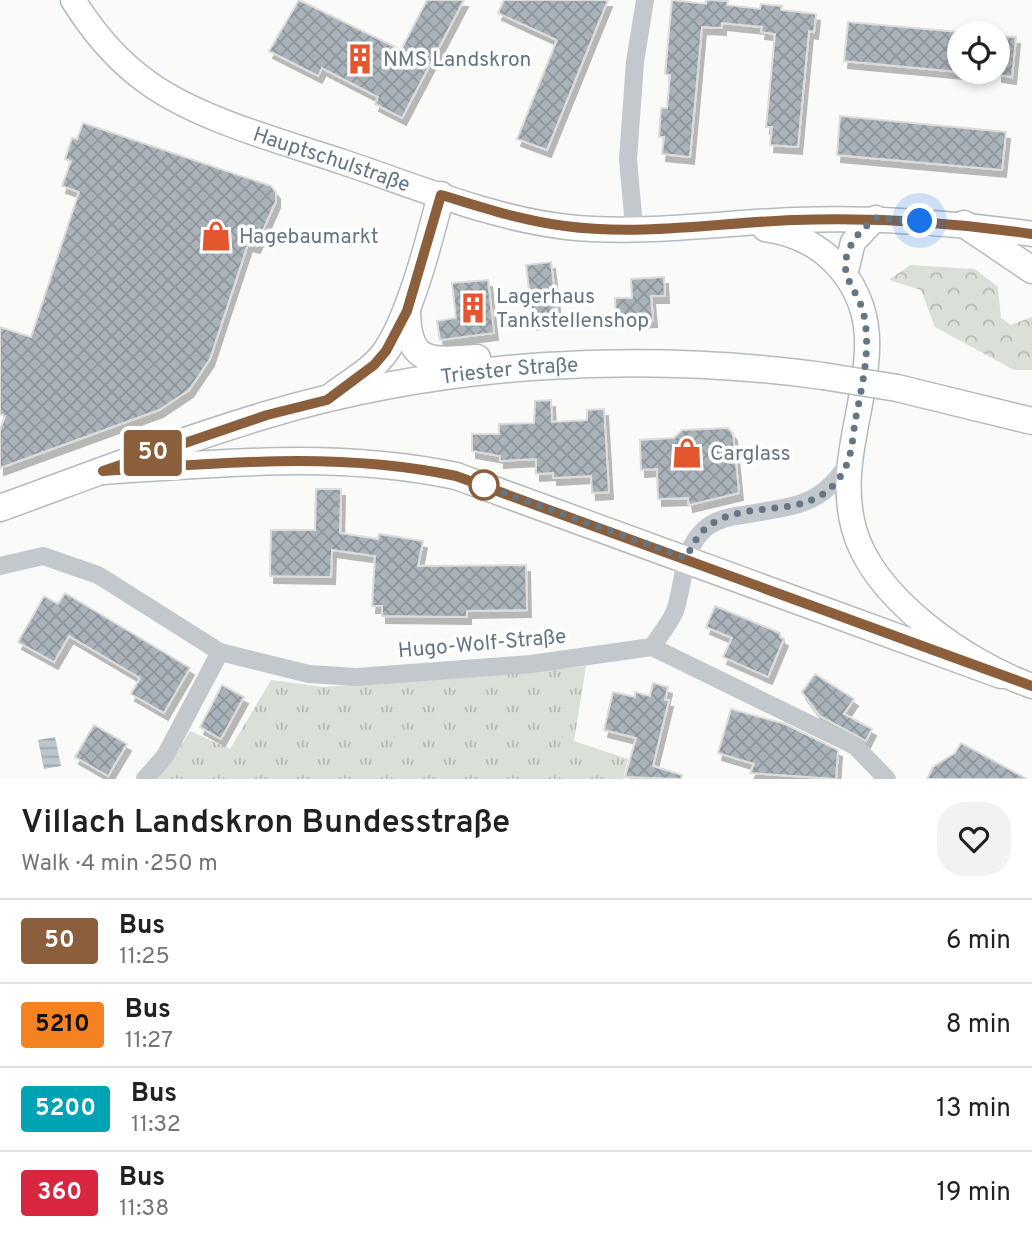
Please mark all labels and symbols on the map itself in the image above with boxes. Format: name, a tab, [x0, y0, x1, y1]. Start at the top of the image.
building icon: NMS Landskron	[343, 42, 377, 76]
place label: NMS Landskron	[383, 47, 531, 74]
street label: Hauptschulstraße	[249, 122, 413, 199]
your location	[902, 203, 937, 238]
shop icon: Hagebaumarkt	[199, 219, 233, 253]
place label: Hagebaumarkt	[239, 224, 379, 251]
place label: Lagerhaus Tankstellenshop	[496, 284, 649, 335]
building icon: Lagerhaus Tankstellenshop	[456, 291, 490, 325]
street label: Triester Straße	[439, 352, 579, 392]
line badge: 50	[122, 430, 184, 476]
shop icon: Carglass	[670, 436, 704, 470]
place label: Carglass	[710, 441, 791, 468]
unlabelled marker	[469, 470, 499, 500]
street label: Hugo-Wolf-Straße	[397, 624, 567, 665]

